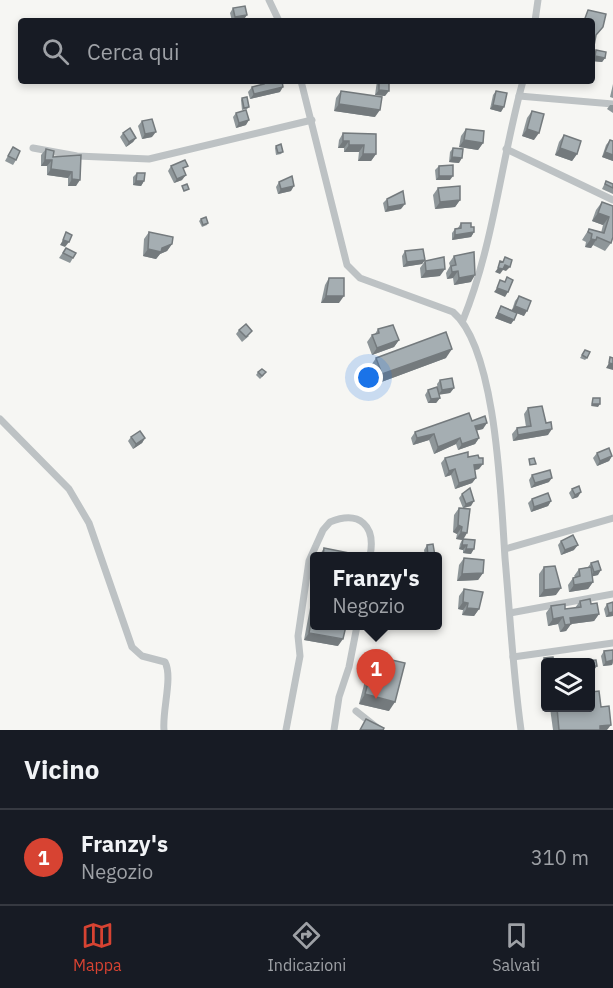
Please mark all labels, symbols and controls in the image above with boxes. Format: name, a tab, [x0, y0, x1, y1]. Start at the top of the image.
search box	[18, 18, 595, 84]
icon: search	[39, 35, 72, 68]
text: Cerca qui	[87, 37, 179, 66]
your location	[354, 363, 383, 392]
popup	[310, 552, 442, 630]
text: Franzy's	[333, 563, 420, 592]
text: Negozio	[333, 592, 405, 619]
pin: 1	[356, 650, 395, 699]
map controls	[541, 658, 595, 712]
button: layers	[541, 658, 595, 712]
text: Vicino	[24, 752, 99, 786]
text: Franzy's	[81, 829, 168, 858]
text: 1	[38, 844, 50, 871]
text: 310 m	[531, 844, 589, 871]
text: Negozio	[81, 858, 153, 885]
tab: Mappa	[73, 919, 122, 975]
tab: Indicazioni	[267, 919, 346, 975]
tab: Salvati	[492, 919, 540, 975]

